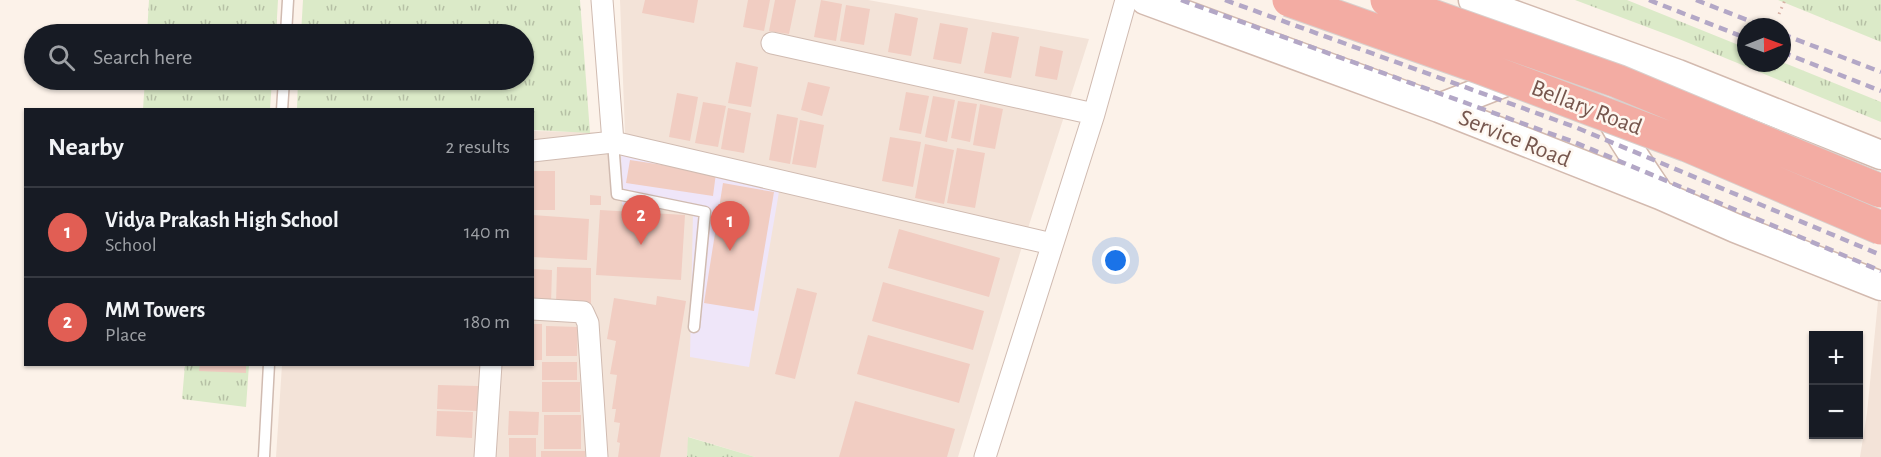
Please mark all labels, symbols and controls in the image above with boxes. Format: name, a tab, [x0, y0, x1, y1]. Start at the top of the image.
north arrow	[1737, 18, 1791, 72]
search box	[24, 24, 534, 90]
icon: search	[45, 41, 78, 74]
text: Search here	[93, 46, 192, 68]
street label: Bellary Road	[1528, 76, 1645, 140]
street label: Service Road	[1455, 106, 1574, 172]
text: Nearby	[48, 134, 124, 160]
text: 2 results	[446, 137, 510, 157]
pin: 2	[622, 196, 660, 245]
pin: 1	[710, 202, 750, 251]
text: Vidya Prakash High School	[105, 209, 339, 231]
text: 1	[64, 222, 71, 242]
text: 140 m	[464, 222, 510, 242]
text: School	[105, 235, 157, 255]
your location	[1101, 246, 1130, 275]
text: MM Towers	[105, 299, 205, 321]
text: 2	[63, 312, 72, 332]
text: 180 m	[464, 312, 510, 332]
text: Place	[105, 325, 146, 345]
map controls	[1809, 331, 1863, 439]
button: +	[1809, 331, 1863, 385]
button: −	[1809, 385, 1863, 439]

